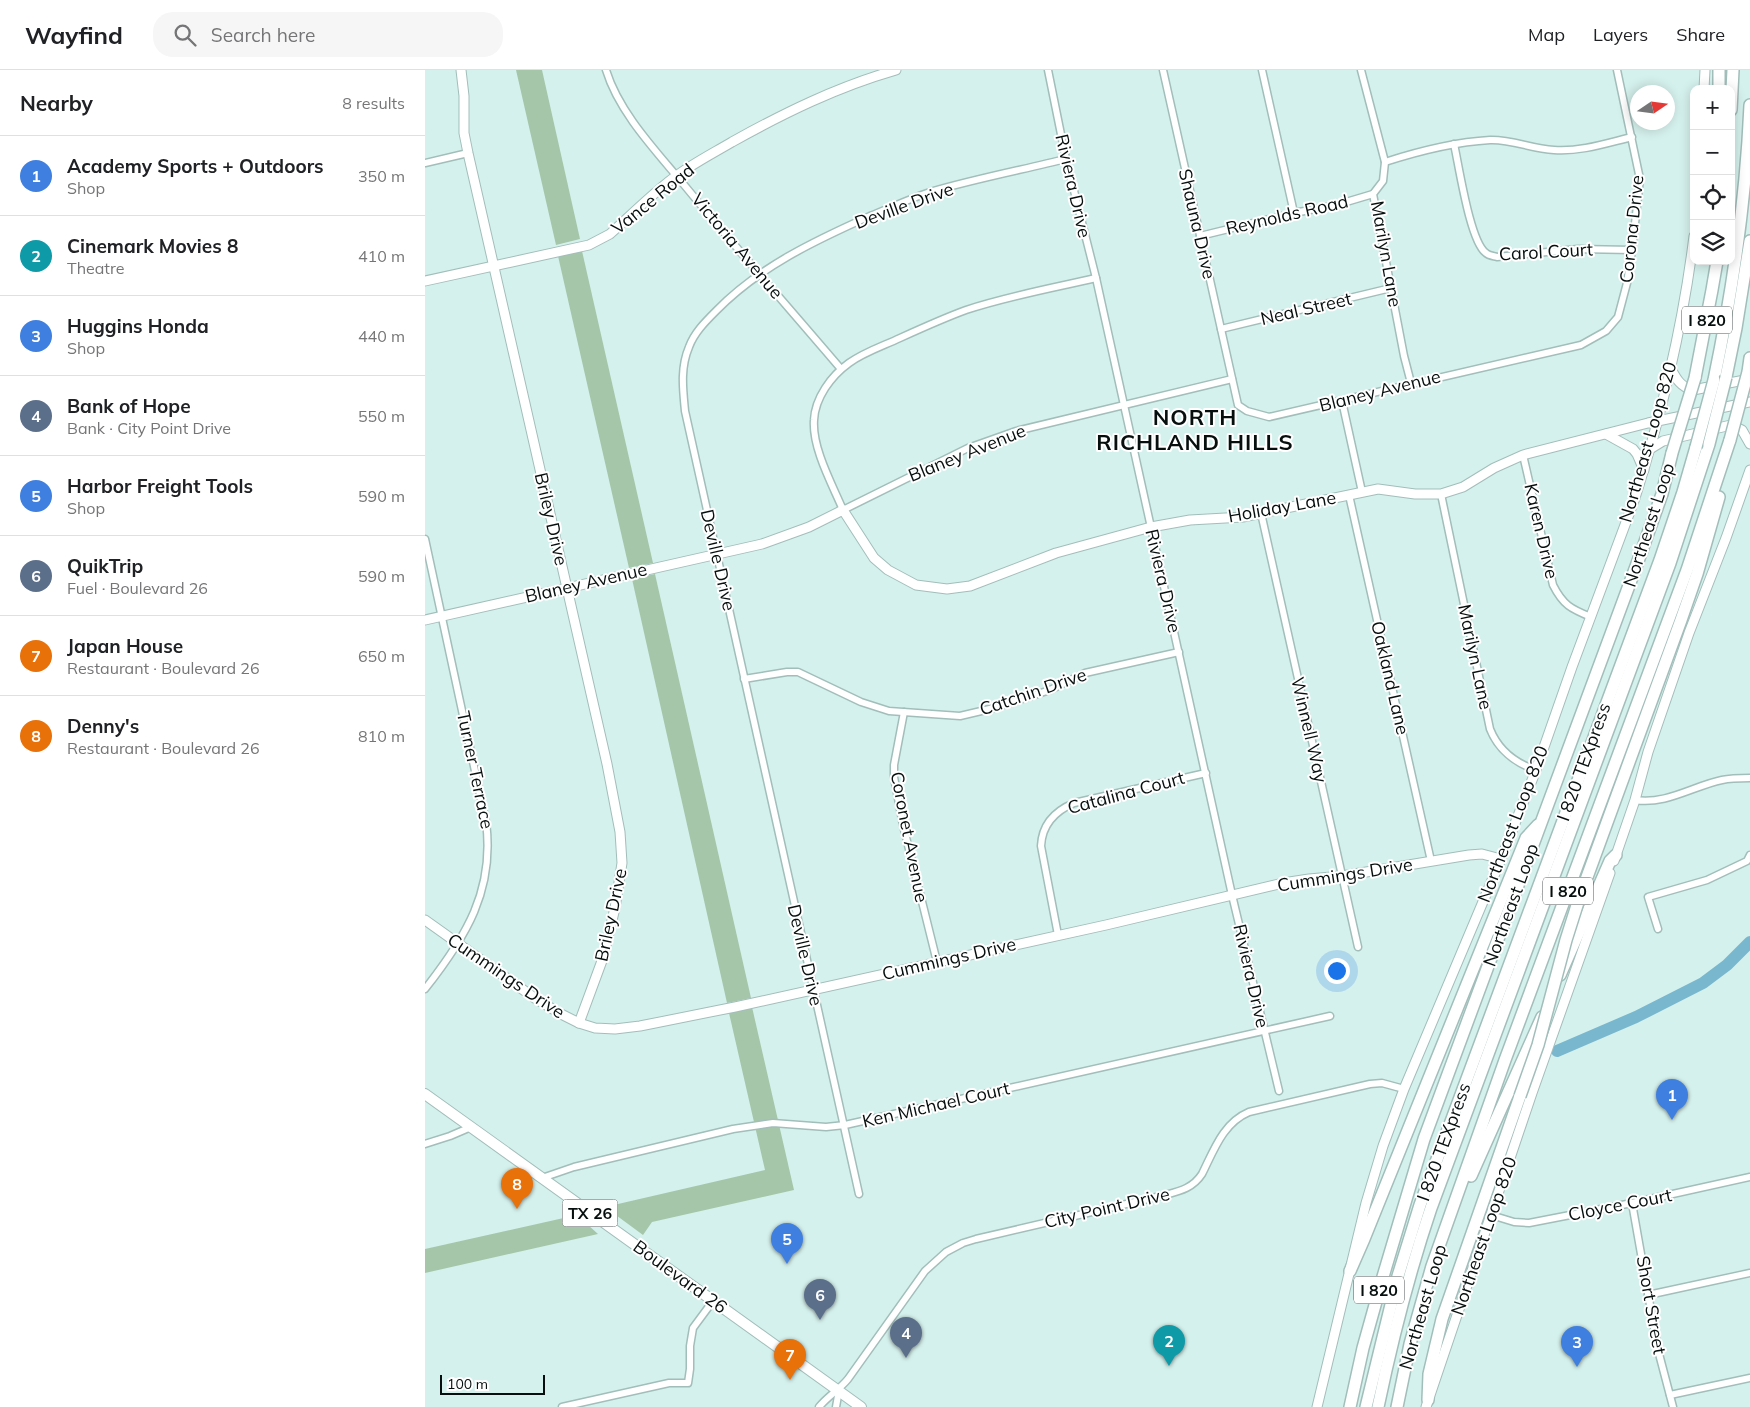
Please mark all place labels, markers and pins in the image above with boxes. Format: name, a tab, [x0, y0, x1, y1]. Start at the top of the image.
pin: 1	[1656, 1079, 1688, 1120]
pin: 8	[501, 1168, 533, 1209]
pin: 5	[771, 1223, 803, 1264]
pin: 6	[804, 1279, 836, 1320]
pin: 4	[890, 1317, 922, 1358]
pin: 2	[1153, 1325, 1185, 1366]
pin: 3	[1561, 1326, 1593, 1367]
pin: 7	[774, 1339, 806, 1380]

